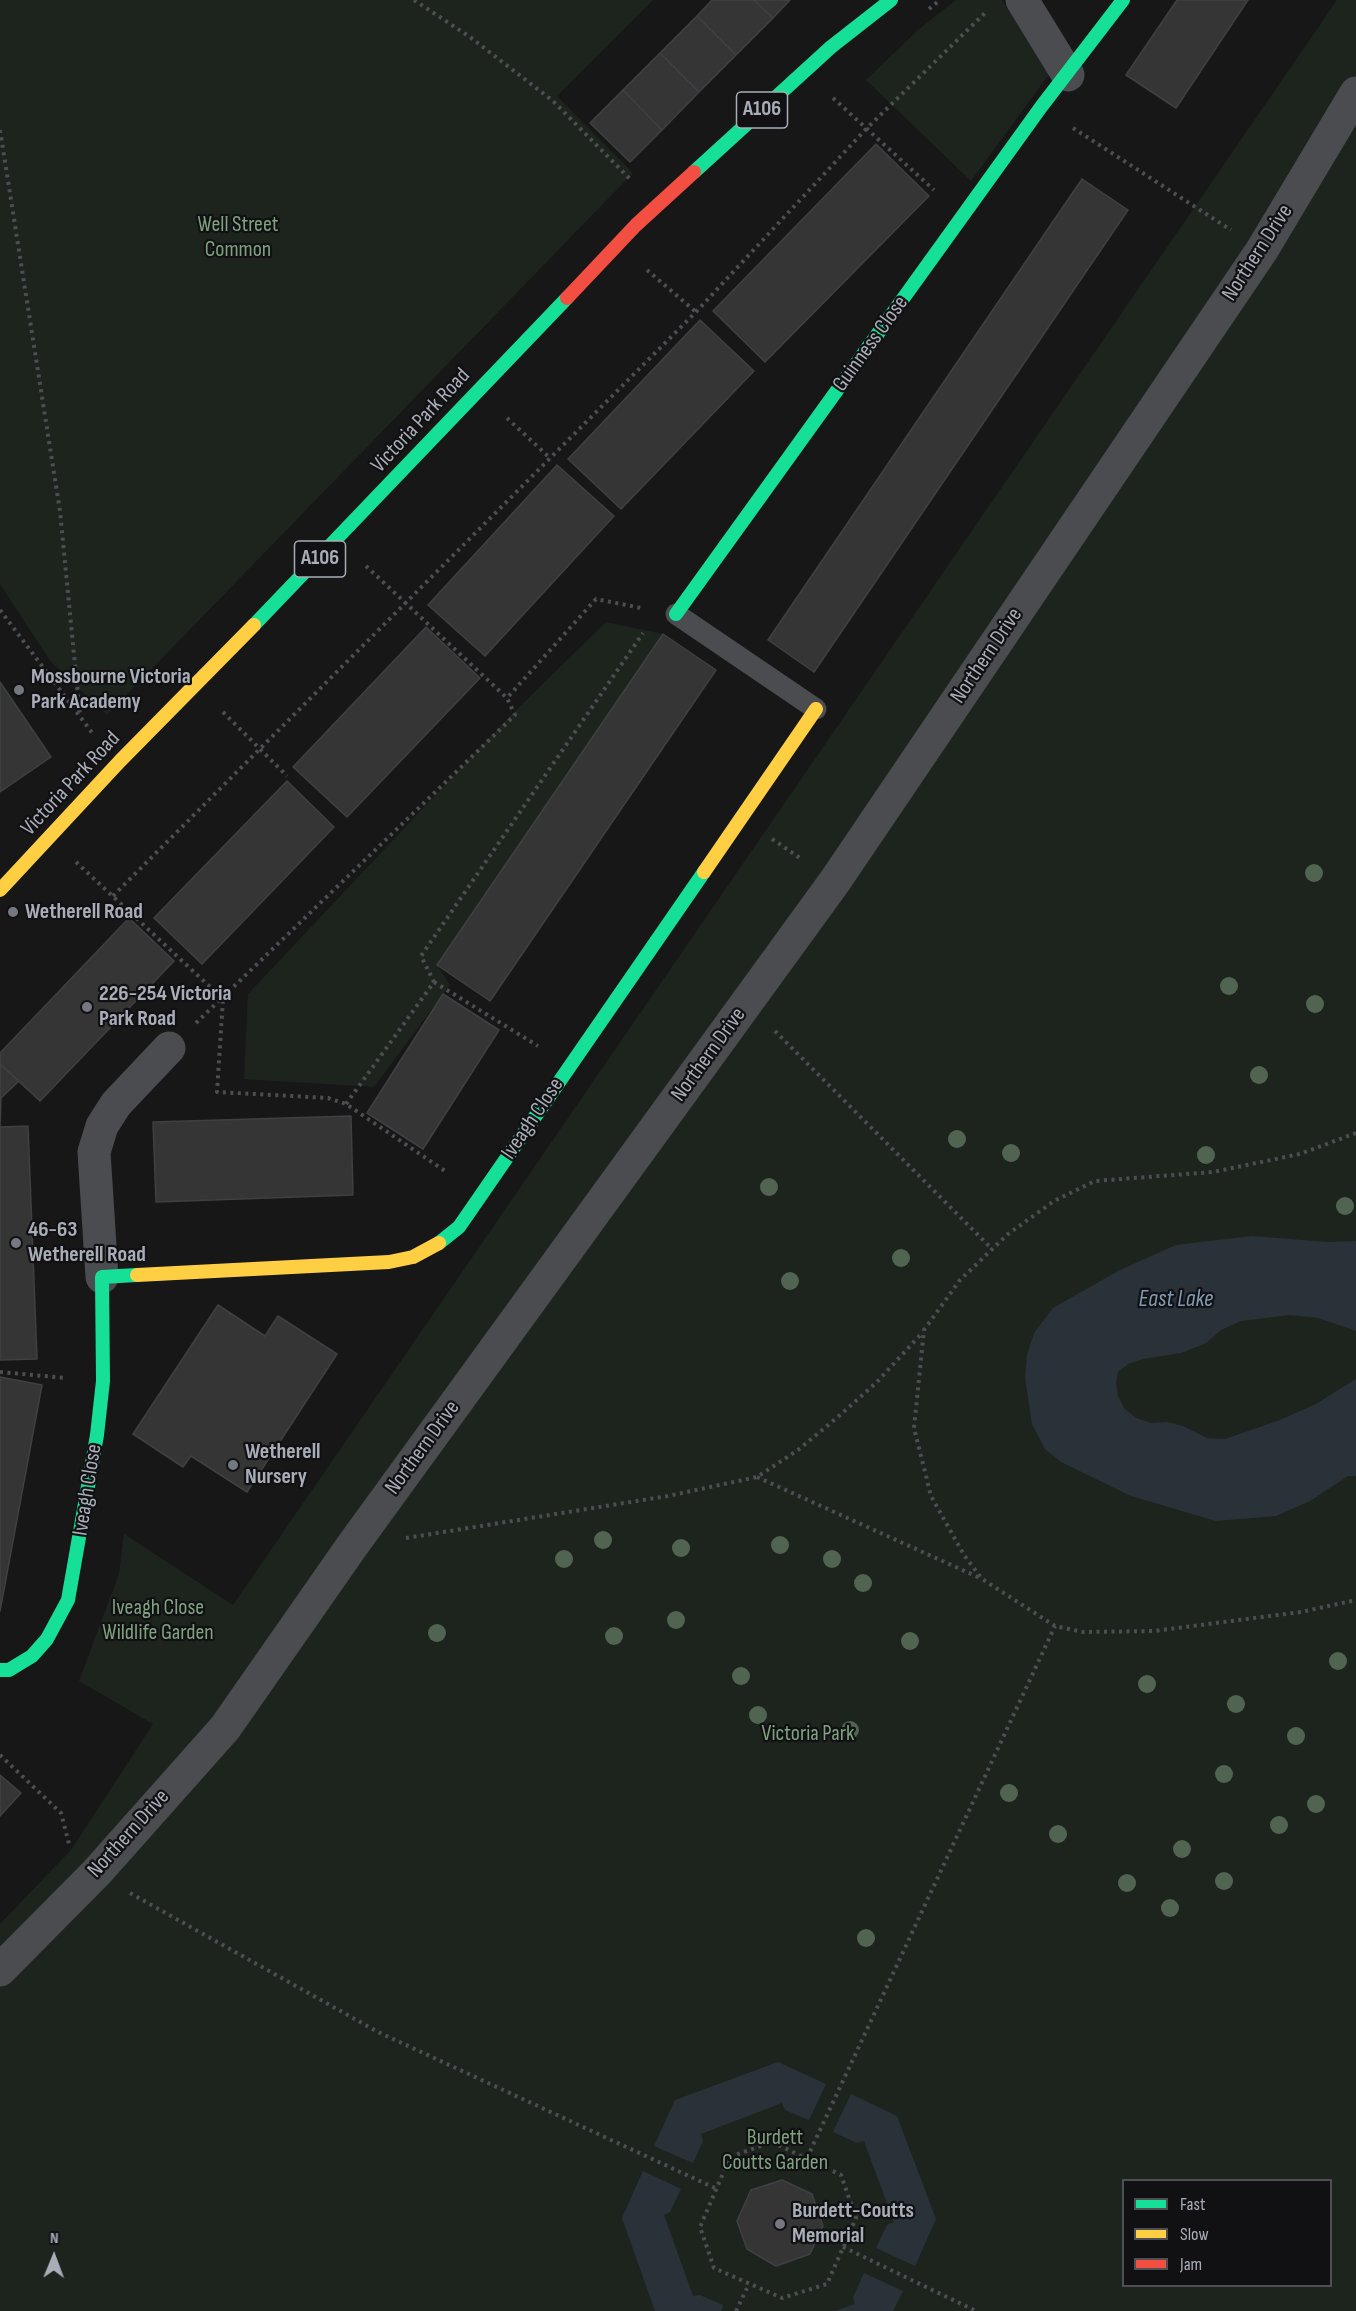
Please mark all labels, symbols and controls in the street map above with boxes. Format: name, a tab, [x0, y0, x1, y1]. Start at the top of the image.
road number: A106	[736, 92, 788, 128]
street label: Northern Drive	[1217, 200, 1299, 306]
park label: Well Street Common	[198, 212, 278, 264]
street label: Guinness Close	[828, 291, 914, 397]
street label: Victoria Park Road	[366, 363, 476, 479]
road number: A106	[294, 541, 346, 577]
street label: Northern Drive	[945, 603, 1029, 709]
place label: Mossbourne Victoria Park Academy	[31, 664, 191, 716]
marker: Mossbourne Victoria Park Academy	[12, 683, 26, 697]
street label: Victoria Park Road	[16, 726, 126, 842]
place label: Wetherell Road	[25, 899, 143, 925]
marker: Wetherell Road	[6, 905, 20, 919]
place label: 226-254 Victoria Park Road	[99, 981, 232, 1032]
marker: 226-254 Victoria Park Road	[80, 1000, 94, 1014]
street label: Northern Drive	[666, 1003, 752, 1107]
street label: Iveagh Close	[496, 1073, 570, 1165]
place label: 46-63 Wetherell Road	[28, 1217, 146, 1268]
marker: 46-63 Wetherell Road	[9, 1236, 23, 1250]
water label: East Lake	[1139, 1286, 1213, 1314]
street label: Northern Drive	[380, 1396, 466, 1500]
place label: Wetherell Nursery	[245, 1439, 321, 1490]
street label: Iveagh Close	[68, 1442, 108, 1538]
marker: Wetherell Nursery	[226, 1458, 240, 1472]
park label: Iveagh Close Wildlife Garden	[102, 1595, 214, 1646]
park label: Victoria Park	[762, 1721, 854, 1747]
street label: Northern Drive	[83, 1784, 175, 1884]
park label: Burdett Coutts Garden	[722, 2125, 828, 2176]
legend	[1122, 2179, 1332, 2287]
text: Fast	[1180, 2194, 1205, 2215]
place label: Burdett-Coutts Memorial	[792, 2198, 914, 2250]
marker: Burdett-Coutts Memorial	[773, 2217, 787, 2231]
text: Slow	[1180, 2224, 1209, 2245]
north arrow	[24, 2227, 84, 2287]
text: N	[50, 2229, 59, 2248]
text: Jam	[1180, 2254, 1202, 2275]

